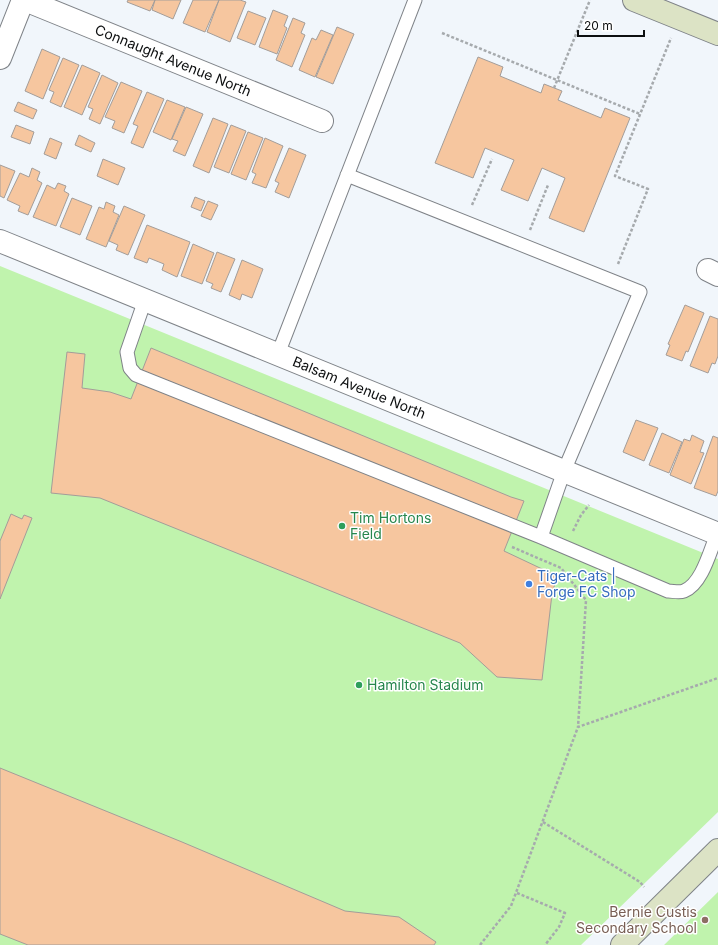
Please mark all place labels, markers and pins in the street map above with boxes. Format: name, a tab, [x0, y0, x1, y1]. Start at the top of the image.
place label: Tim Hortons Field	[350, 509, 431, 542]
marker: Tim Hortons Field	[337, 521, 347, 531]
place label: Tiger-Cats | Forge FC Shop	[537, 567, 636, 600]
marker: Tiger-Cats | Forge FC Shop	[524, 579, 534, 589]
place label: Hamilton Stadium	[367, 676, 484, 693]
marker: Hamilton Stadium	[354, 680, 364, 690]
place label: Bernie Custis Secondary School	[576, 903, 697, 936]
marker: Bernie Custis Secondary School	[700, 915, 710, 925]

